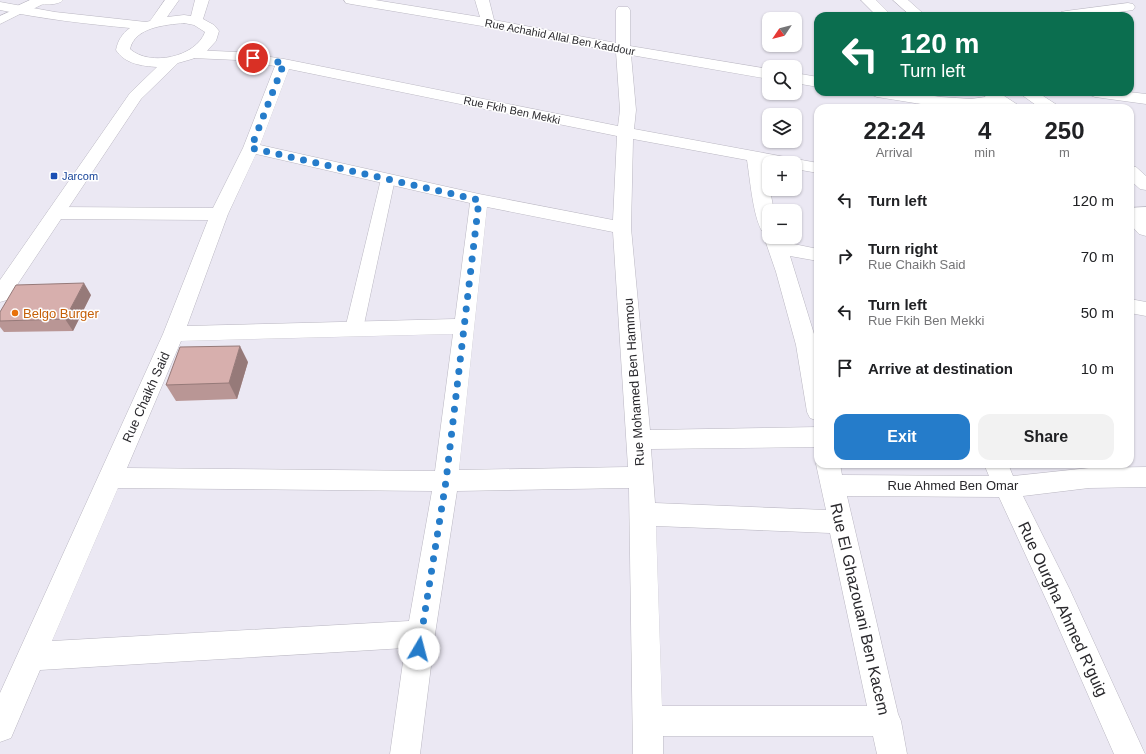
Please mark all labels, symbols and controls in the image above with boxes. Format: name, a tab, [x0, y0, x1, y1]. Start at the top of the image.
north arrow	[762, 12, 802, 52]
map controls	[762, 12, 802, 244]
street label: Rue Achahid Allal Ben Kaddour	[484, 17, 637, 58]
icon: left	[834, 28, 886, 80]
text: 120 m	[900, 28, 979, 59]
pin	[236, 41, 270, 75]
icon: arrive	[242, 47, 264, 69]
button: search	[762, 60, 802, 100]
text: Turn left	[900, 61, 965, 81]
street label: Rue Fkih Ben Mekki	[463, 94, 561, 126]
button: layers	[762, 108, 802, 148]
text: 22:24	[863, 117, 925, 144]
text: 4	[978, 117, 991, 144]
text: 250	[1045, 117, 1085, 144]
text: Arrival	[876, 145, 913, 160]
text: min	[974, 145, 995, 160]
text: m	[1059, 145, 1070, 160]
button: +	[762, 156, 802, 196]
place label: Jarcom	[62, 170, 98, 182]
marker: Jarcom	[49, 171, 59, 181]
icon: left	[834, 189, 856, 211]
text: Turn left	[868, 192, 927, 209]
text: 120 m	[1072, 192, 1114, 209]
button: −	[762, 204, 802, 244]
text: Turn right	[868, 240, 938, 257]
icon: right	[834, 245, 856, 267]
text: 70 m	[1081, 248, 1114, 265]
text: Rue Chaikh Said	[868, 257, 966, 272]
text: Turn left	[868, 296, 927, 313]
street label: Rue Mohamed Ben Hammou	[621, 298, 647, 466]
icon: left	[834, 301, 856, 323]
text: 50 m	[1081, 304, 1114, 321]
place label: Belgo Burger	[23, 306, 100, 321]
marker: Belgo Burger	[10, 308, 20, 318]
text: Rue Fkih Ben Mekki	[868, 313, 984, 328]
street label: Rue Chaikh Said	[119, 349, 173, 445]
icon: arrive	[834, 357, 856, 379]
text: Arrive at destination	[868, 360, 1013, 377]
text: 10 m	[1081, 360, 1114, 377]
button: Exit	[834, 414, 970, 460]
button: Share	[978, 414, 1114, 460]
street label: Rue Ahmed Ben Omar	[888, 478, 1019, 493]
street label: Rue El Ghazouani Ben Kacem	[827, 501, 893, 717]
street label: Rue Ourgha Ahmed R'guig	[1015, 519, 1111, 699]
position arrow	[398, 628, 440, 670]

